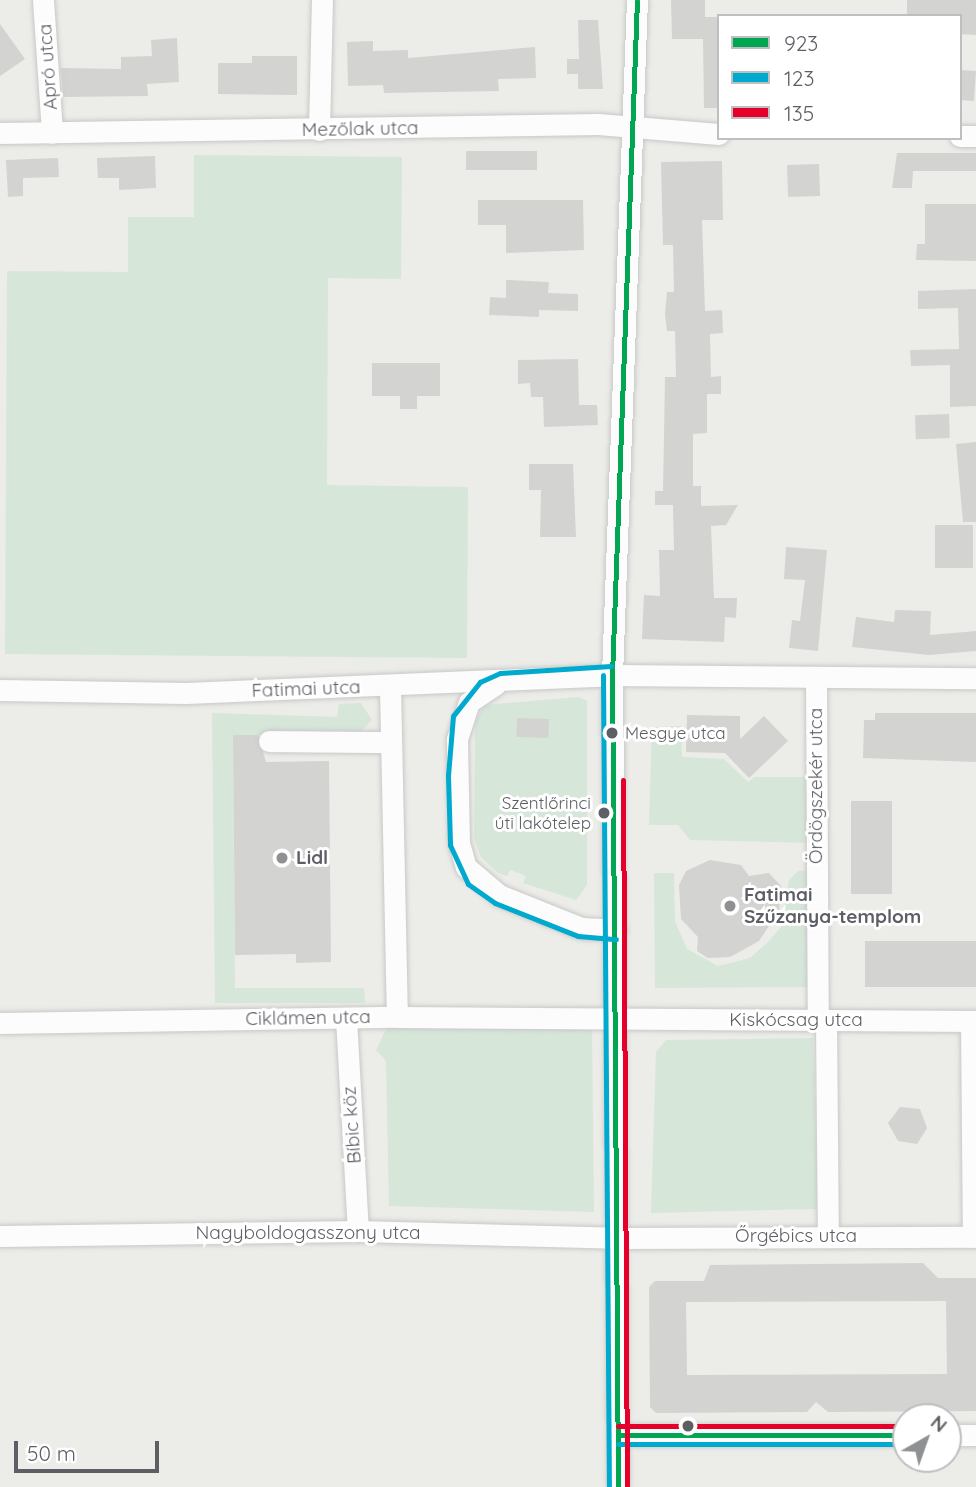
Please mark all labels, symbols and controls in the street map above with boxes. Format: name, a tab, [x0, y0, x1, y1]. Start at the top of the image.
legend	[717, 14, 962, 140]
street label: Apró utca	[34, 23, 62, 111]
text: 923	[784, 30, 818, 56]
text: 123	[784, 65, 814, 91]
text: 135	[784, 100, 814, 126]
street label: Mezőlak utca	[301, 117, 419, 141]
street label: Fatimai utca	[251, 676, 361, 702]
street label: Ördögszekér utca	[805, 708, 827, 864]
place label: Mesgye utca	[625, 723, 726, 743]
marker: Mesgye utca	[605, 726, 619, 740]
place label: Szentlőrinci úti lakótelep	[495, 793, 591, 833]
marker: Szentlőrinci úti lakótelep	[597, 806, 611, 820]
place label: Lidl	[296, 847, 328, 869]
marker: Lidl	[274, 850, 290, 866]
place label: Fatimai Szűzanya-templom	[744, 884, 921, 928]
marker: Fatimai Szűzanya-templom	[722, 898, 738, 914]
street label: Ciklámen utca	[245, 1006, 371, 1030]
street label: Kiskócsag utca	[729, 1009, 863, 1031]
street label: Bíbic köz	[338, 1086, 366, 1164]
street label: Nagyboldogasszony utca	[195, 1222, 421, 1244]
street label: Őrgébics utca	[735, 1225, 857, 1247]
north arrow	[892, 1403, 962, 1473]
text: N	[926, 1410, 952, 1437]
unlabelled marker	[681, 1419, 695, 1433]
scale bar	[18, 1428, 163, 1472]
text: 50 m	[27, 1440, 76, 1466]

